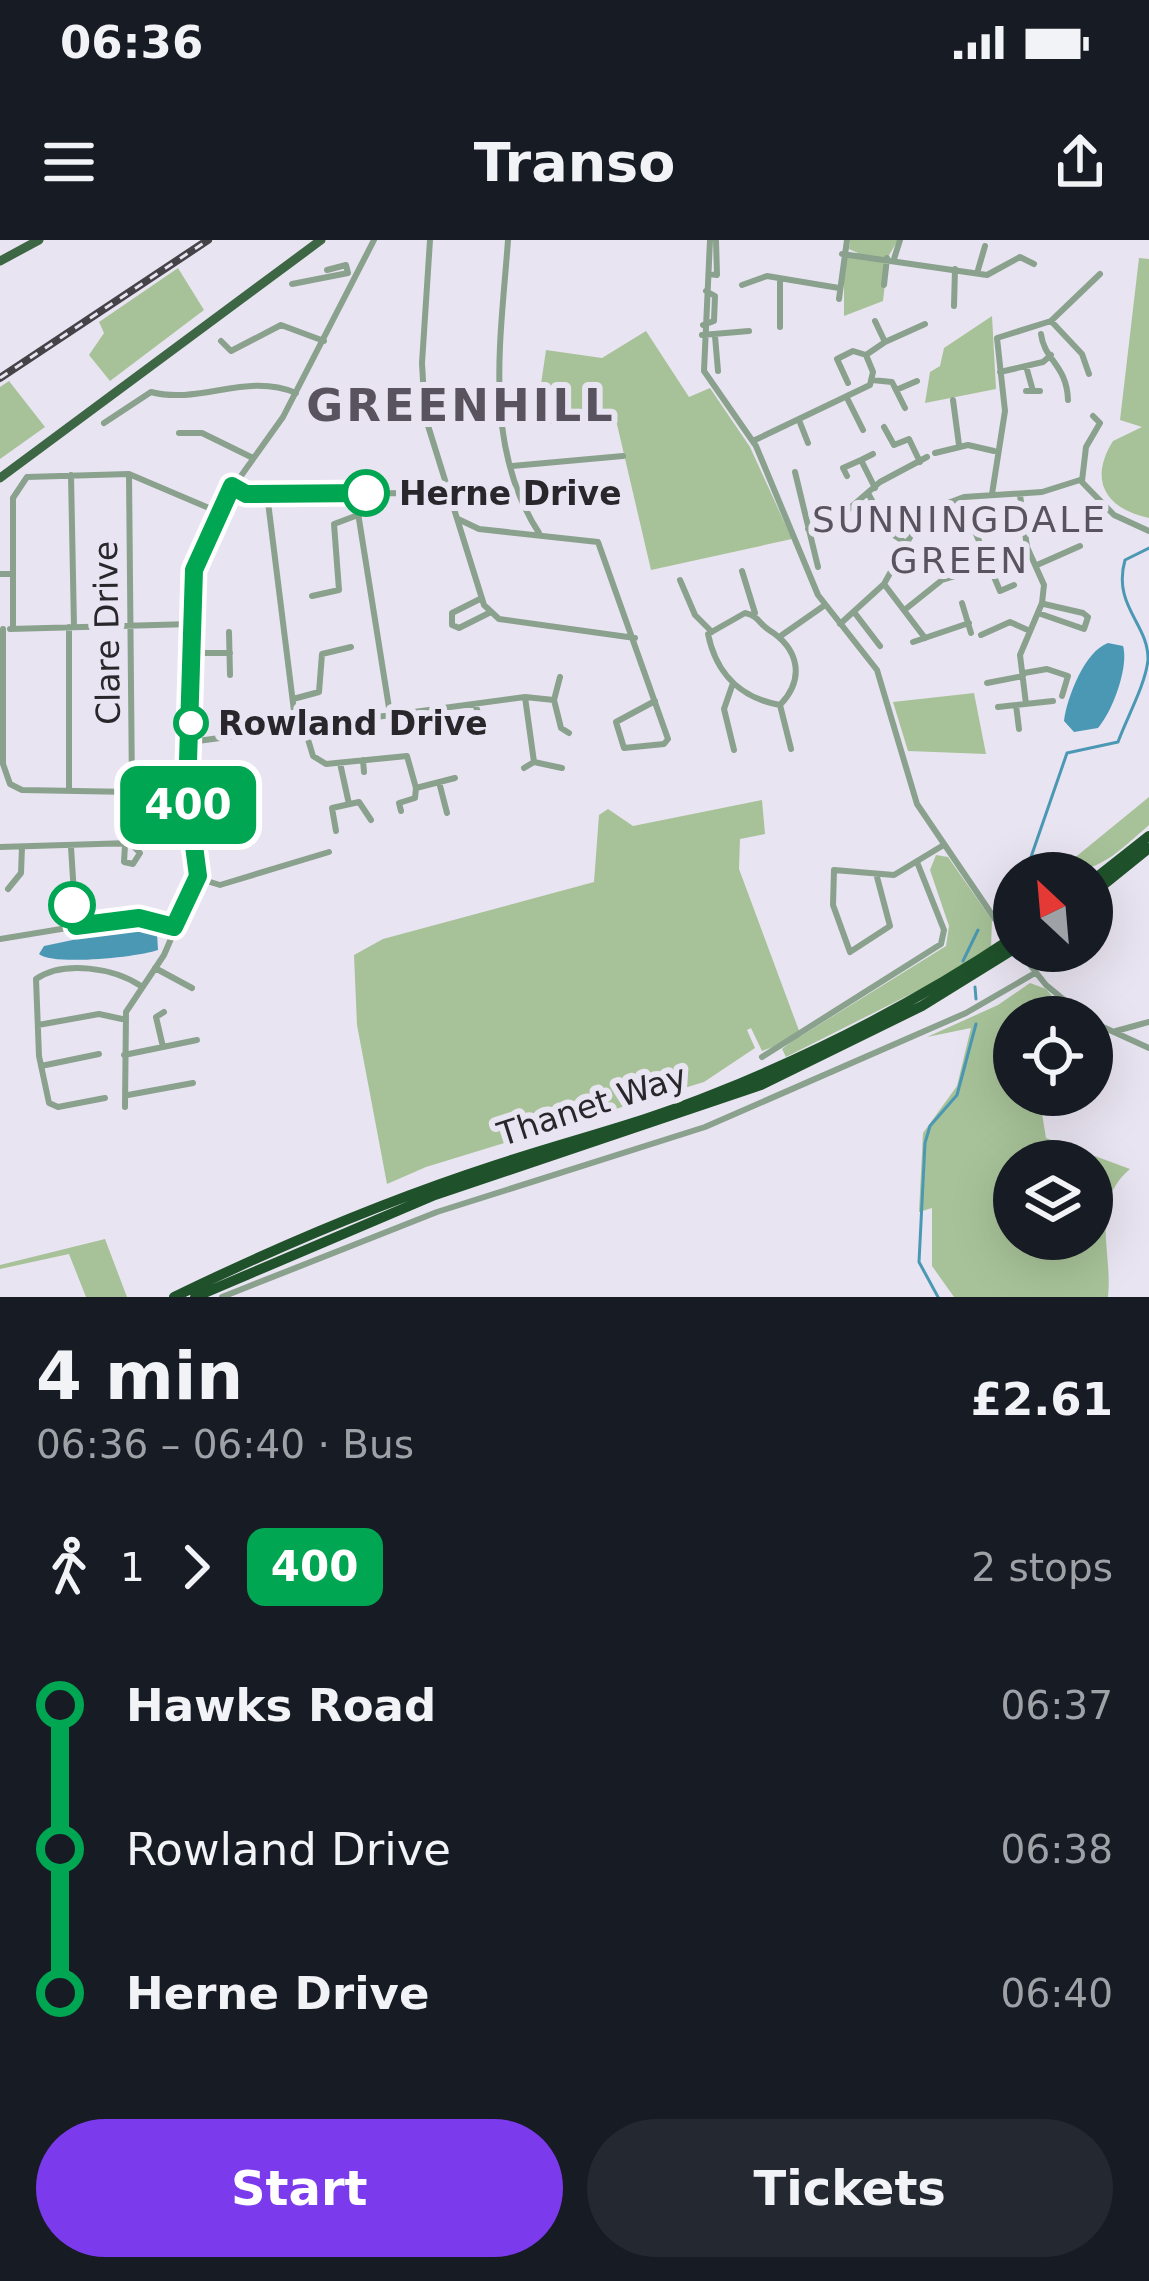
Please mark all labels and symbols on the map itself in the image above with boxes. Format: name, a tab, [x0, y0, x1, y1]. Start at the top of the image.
district label: GREENHILL	[306, 379, 616, 432]
marker: Herne Drive	[344, 471, 388, 515]
place label: Herne Drive	[399, 474, 622, 513]
district label: SUNNINGDALE GREEN	[812, 499, 1108, 581]
street label: Clare Drive	[86, 541, 128, 725]
place label: Rowland Drive	[218, 704, 488, 743]
marker: Rowland Drive	[175, 707, 207, 739]
line badge: 400	[119, 766, 257, 844]
north arrow	[993, 852, 1113, 972]
unlabelled marker	[50, 883, 94, 927]
street label: Thanet Way	[492, 1056, 691, 1154]

